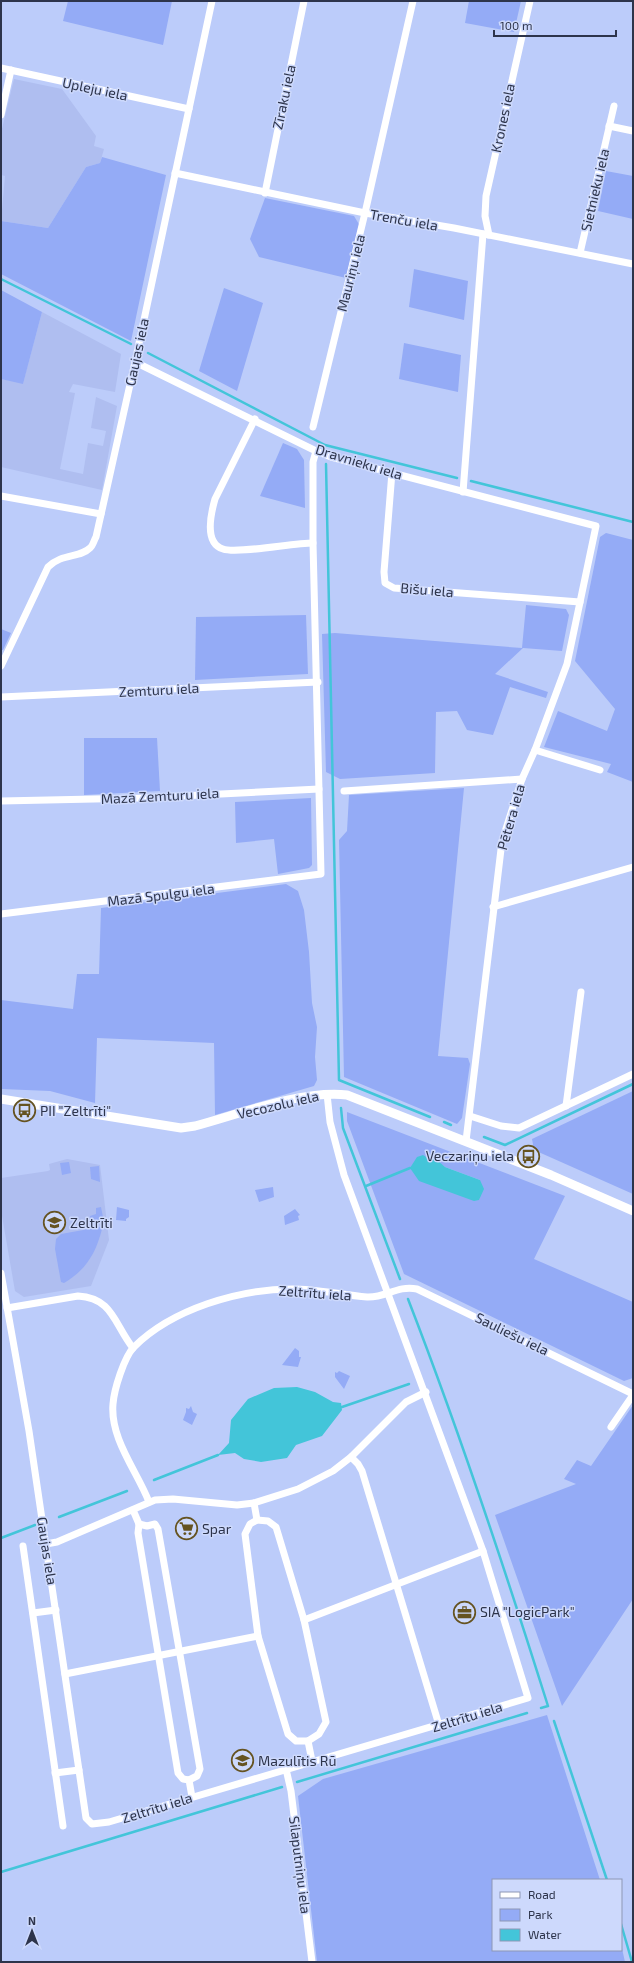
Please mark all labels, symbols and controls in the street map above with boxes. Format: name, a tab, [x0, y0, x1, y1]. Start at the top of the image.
scale bar	[494, 12, 616, 38]
text: 100 m	[500, 18, 532, 32]
street label: Zīraku iela	[268, 63, 299, 131]
street label: Upleju iela	[61, 73, 129, 104]
street label: Krones iela	[487, 82, 518, 154]
street label: Sietnieku iela	[577, 147, 612, 233]
street label: Trenču iela	[369, 205, 439, 234]
street label: Mauriņu iela	[333, 232, 369, 314]
street label: Gaujas iela	[121, 317, 152, 387]
street label: Dravnieku iela	[314, 440, 405, 483]
street label: Bišu iela	[400, 579, 454, 600]
street label: Zemturu iela	[118, 679, 200, 700]
street label: Pētera iela	[493, 782, 528, 852]
street label: Mazā Zemturu iela	[100, 784, 220, 807]
street label: Mazā Spulgu iela	[106, 879, 215, 910]
street label: Vecozolu iela	[235, 1087, 320, 1122]
bus stop icon: PII "Zeltrīti"	[11, 1098, 37, 1124]
place label: PII "Zeltrīti"	[40, 1102, 111, 1119]
bus stop icon: Veczariņu iela	[516, 1143, 542, 1169]
place label: Veczariņu iela	[426, 1147, 514, 1165]
school or university icon: Zeltrīti	[42, 1210, 68, 1236]
place label: Zeltrīti	[70, 1214, 113, 1231]
street label: Zeltrītu iela	[278, 1281, 352, 1304]
street label: Sauliešu iela	[473, 1308, 552, 1359]
street label: Gaujas iela	[34, 1516, 61, 1586]
supermarket icon: Spar	[174, 1516, 200, 1542]
place label: Spar	[202, 1520, 232, 1537]
office icon: SIA "LogicPark"	[452, 1599, 478, 1625]
place label: SIA "LogicPark"	[480, 1603, 575, 1620]
street label: Zeltrītu iela	[429, 1698, 504, 1735]
school or university icon: Mazulītis Rū	[230, 1748, 256, 1774]
place label: Mazulītis Rū	[258, 1752, 336, 1769]
street label: Zeltrītu iela	[119, 1789, 194, 1826]
street label: Silaputniņu iela	[285, 1815, 315, 1915]
legend	[492, 1879, 622, 1951]
text: Road	[528, 1887, 556, 1901]
text: Park	[528, 1907, 553, 1921]
north arrow	[12, 1911, 52, 1951]
text: N	[28, 1914, 36, 1927]
text: Water	[528, 1927, 562, 1941]

